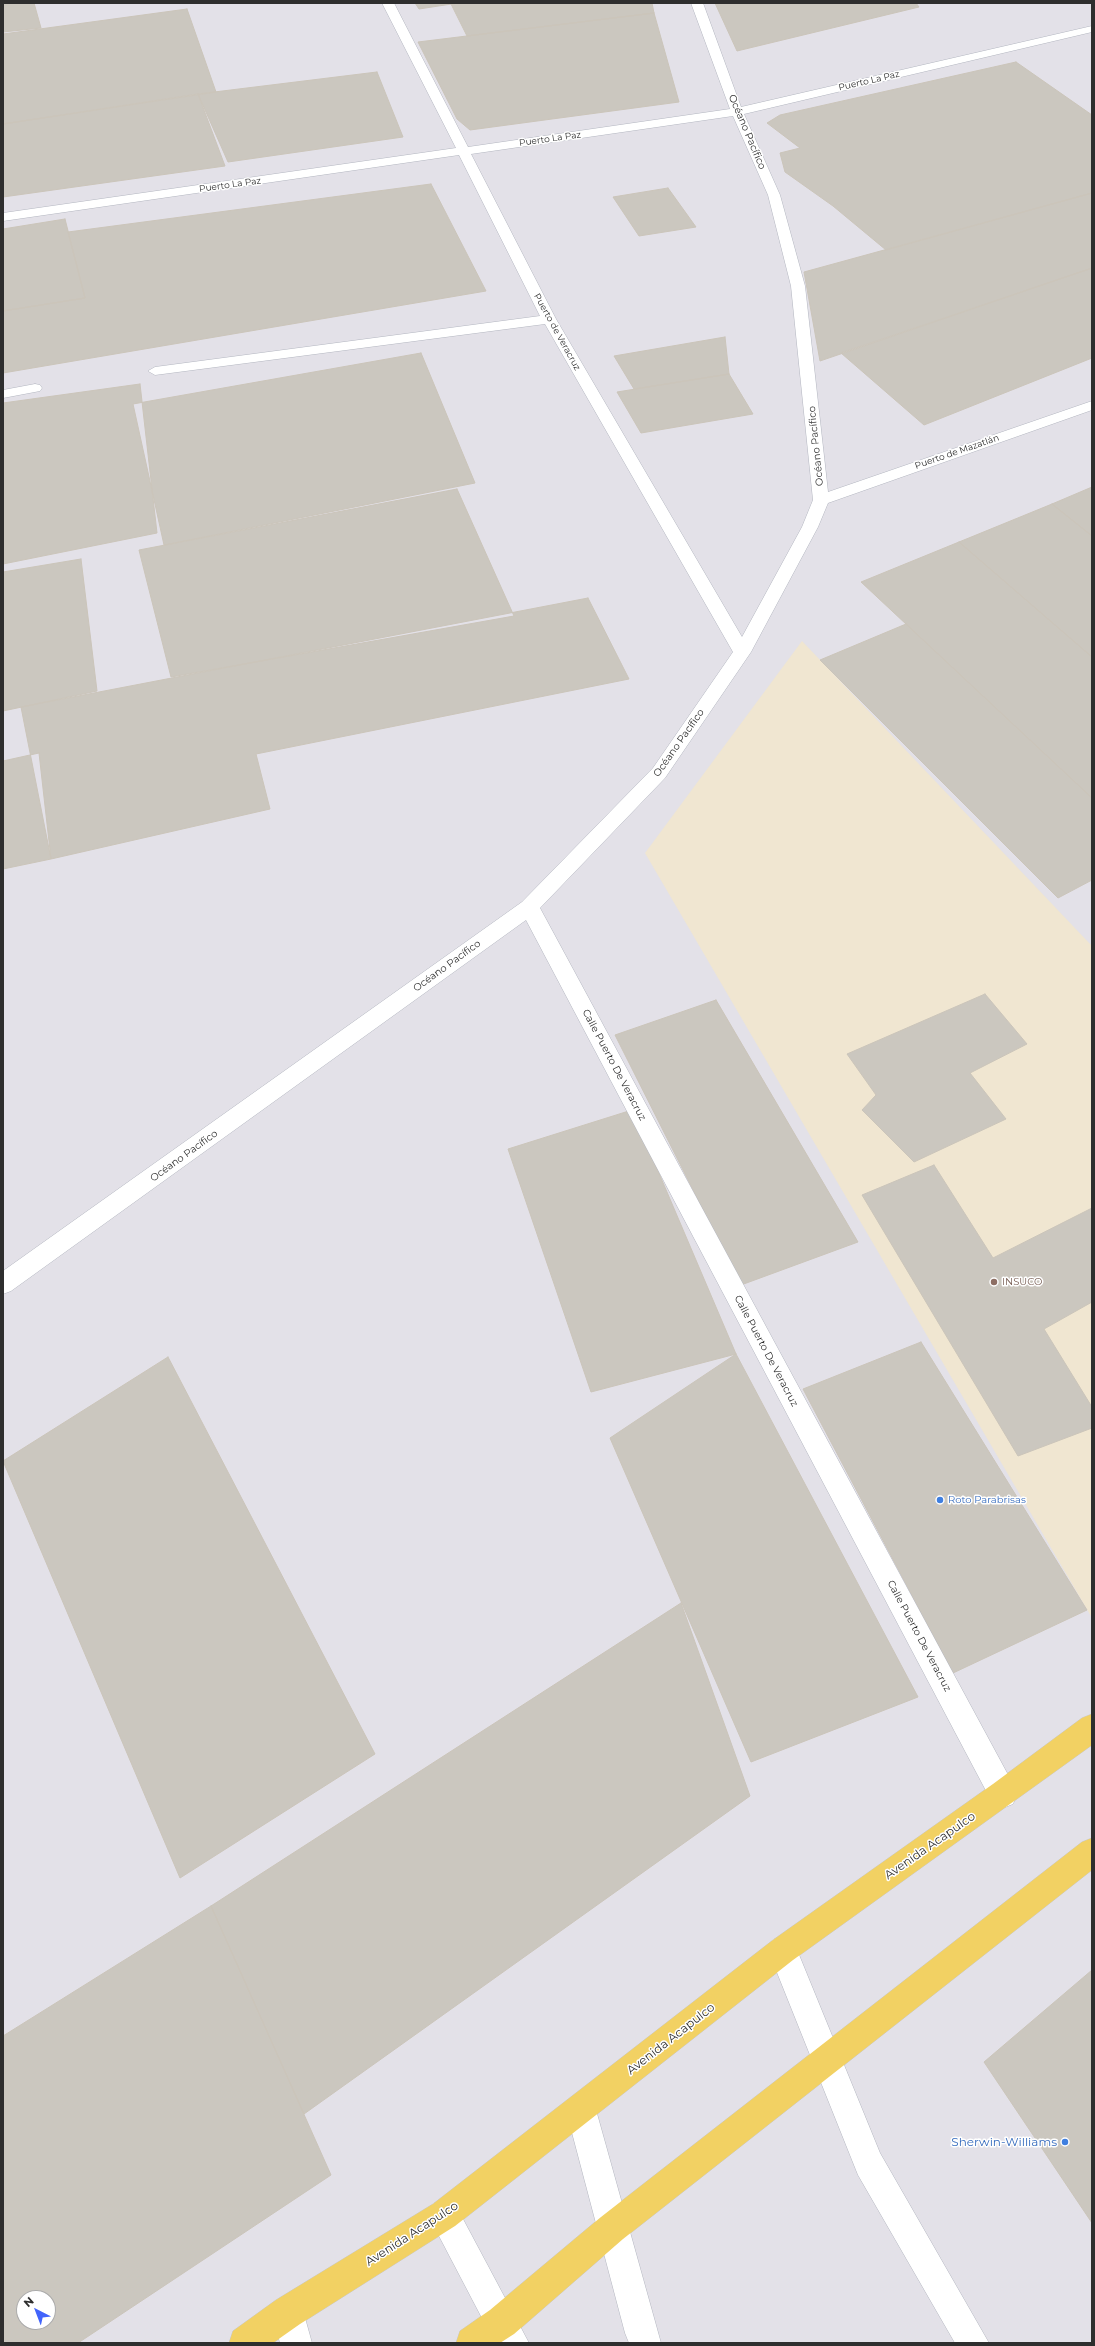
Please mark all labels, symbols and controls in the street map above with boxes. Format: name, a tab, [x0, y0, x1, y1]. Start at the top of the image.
street label: Puerto La Paz	[837, 69, 901, 93]
street label: Océano Pacífico	[726, 93, 768, 171]
street label: Puerto La Paz	[518, 129, 582, 149]
street label: Puerto La Paz	[198, 175, 262, 195]
street label: Puerto de Veracruz	[531, 292, 583, 372]
street label: Océano Pacífico	[806, 405, 826, 487]
street label: Puerto de Mazatlán	[913, 433, 1001, 471]
street label: Océano Pacífico	[651, 707, 707, 779]
street label: Océano Pacífico	[411, 938, 483, 994]
street label: Calle Puerto De Veracruz	[580, 1007, 648, 1123]
street label: Océano Pacífico	[148, 1128, 220, 1184]
place label: INSUCO	[1002, 1276, 1042, 1288]
marker: INSUCO	[989, 1277, 999, 1287]
street label: Calle Puerto De Veracruz	[732, 1293, 800, 1409]
place label: Roto Parabrisas	[948, 1494, 1026, 1506]
marker: Roto Parabrisas	[935, 1495, 945, 1505]
street label: Calle Puerto De Veracruz	[885, 1578, 953, 1694]
street label: Avenida Acapulco	[882, 1809, 978, 1883]
street label: Avenida Acapulco	[624, 2000, 718, 2078]
place label: Sherwin-Williams	[951, 2135, 1057, 2149]
marker: Sherwin-Williams	[1060, 2137, 1070, 2147]
street label: Avenida Acapulco	[363, 2199, 461, 2269]
north arrow	[16, 2290, 56, 2330]
text: N	[21, 2294, 37, 2310]

